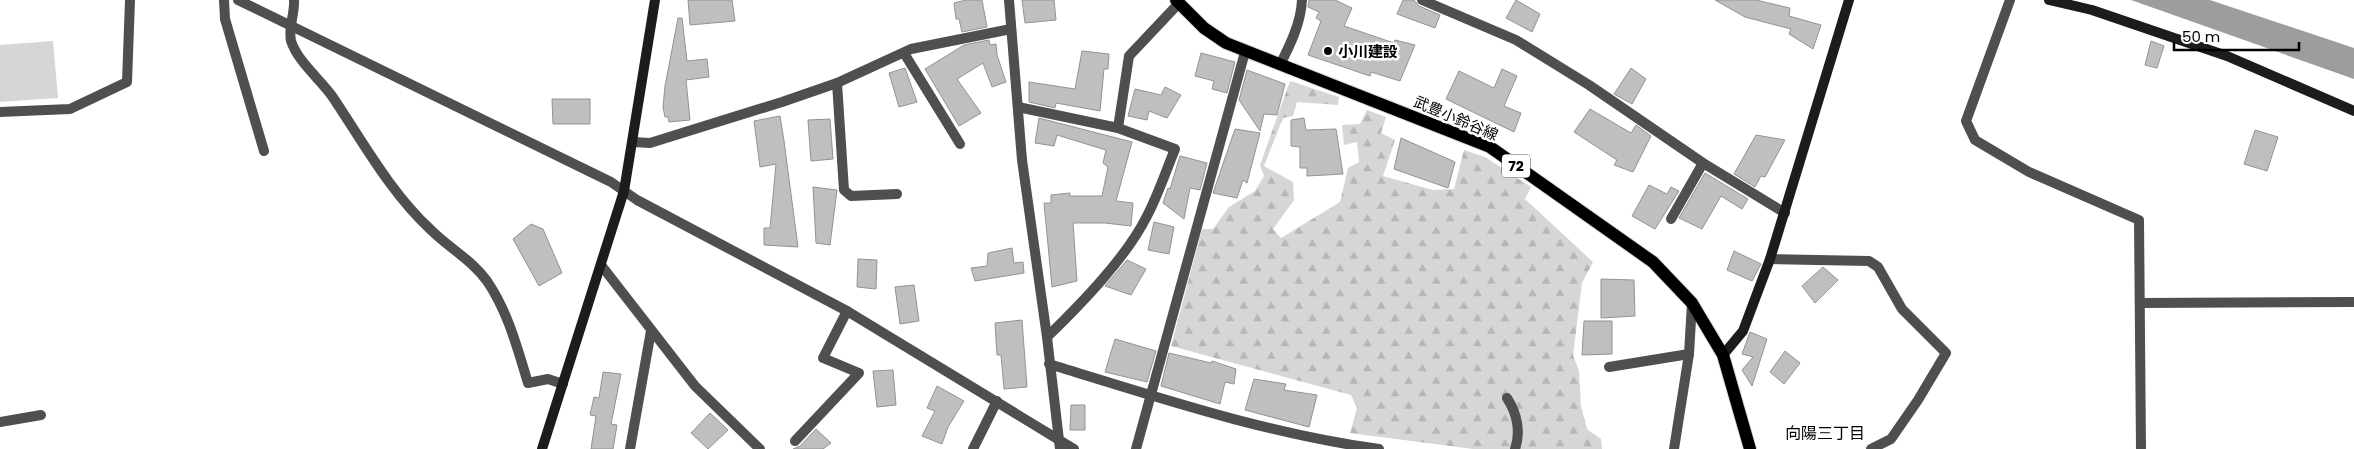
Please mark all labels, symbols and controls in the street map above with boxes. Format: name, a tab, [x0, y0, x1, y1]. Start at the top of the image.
scale bar	[2174, 20, 2299, 52]
text: 50 m	[2182, 26, 2220, 47]
place label: 小川建設	[1338, 41, 1398, 62]
marker: 小川建設	[1322, 45, 1334, 57]
street label: 武豊小鈴谷線	[1410, 91, 1502, 145]
road number: 72	[1502, 154, 1530, 178]
district label: 向陽三丁目	[1785, 422, 1865, 445]

